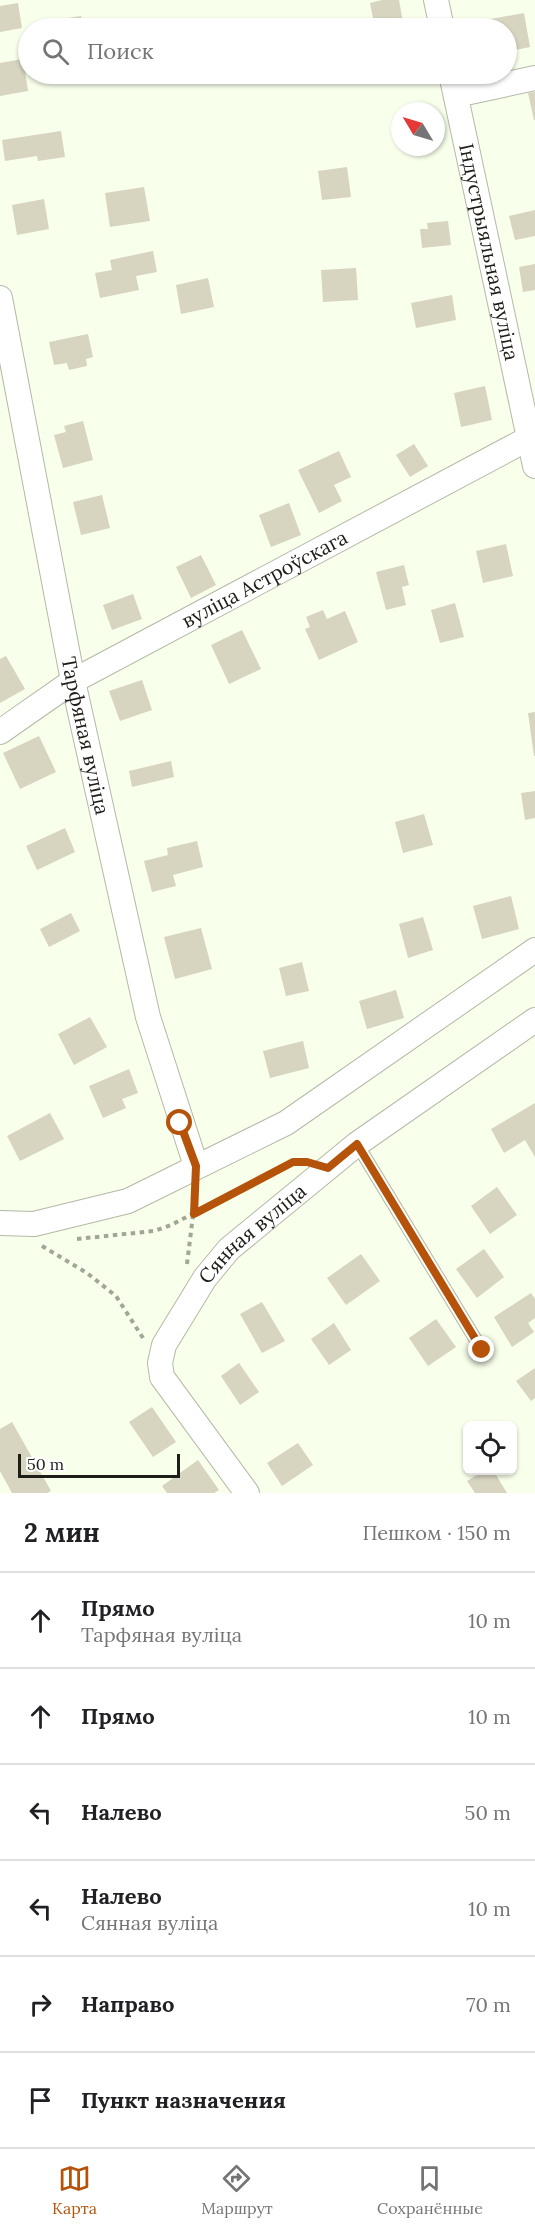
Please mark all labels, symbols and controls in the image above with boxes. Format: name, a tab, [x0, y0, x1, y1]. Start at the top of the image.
search box	[18, 18, 517, 84]
icon: search	[39, 35, 72, 68]
text: Поиск	[87, 37, 153, 65]
north arrow	[391, 102, 445, 156]
street label: Індустрыяльная вуліца	[454, 141, 525, 363]
street label: вуліца Астроўскага	[177, 524, 352, 633]
street label: Тарфяная вуліца	[57, 655, 115, 817]
route start	[166, 1109, 192, 1135]
street label: Сянная вуліца	[193, 1178, 311, 1288]
route end	[468, 1336, 494, 1362]
map controls	[463, 1421, 517, 1475]
button: locate	[463, 1421, 517, 1475]
scale bar	[18, 1451, 180, 1478]
text: 50 m	[27, 1454, 64, 1474]
text: 2 мин	[24, 1516, 100, 1549]
text: Пешком · 150 m	[362, 1520, 511, 1545]
text: Прямо	[81, 1594, 155, 1622]
icon: ahead	[24, 1604, 57, 1637]
text: 10 m	[468, 1608, 511, 1633]
text: Тарфяная вуліца	[81, 1622, 242, 1647]
icon: ahead	[24, 1700, 57, 1733]
text: Прямо	[81, 1702, 155, 1730]
text: 10 m	[468, 1704, 511, 1729]
icon: left	[24, 1796, 57, 1829]
text: Налево	[81, 1798, 162, 1826]
text: 50 m	[465, 1800, 511, 1825]
text: Налево	[81, 1882, 162, 1910]
icon: left	[24, 1892, 57, 1925]
text: 10 m	[468, 1896, 511, 1921]
text: Сянная вуліца	[81, 1910, 218, 1935]
icon: right	[24, 1988, 57, 2021]
text: Направо	[81, 1990, 175, 2018]
text: 70 m	[466, 1992, 511, 2017]
icon: arrive	[24, 2084, 57, 2117]
text: Пункт назначения	[81, 2086, 286, 2114]
tab: Карта	[52, 2162, 97, 2218]
tab: Маршрут	[201, 2162, 273, 2218]
tab: Сохранённые	[377, 2162, 483, 2218]

